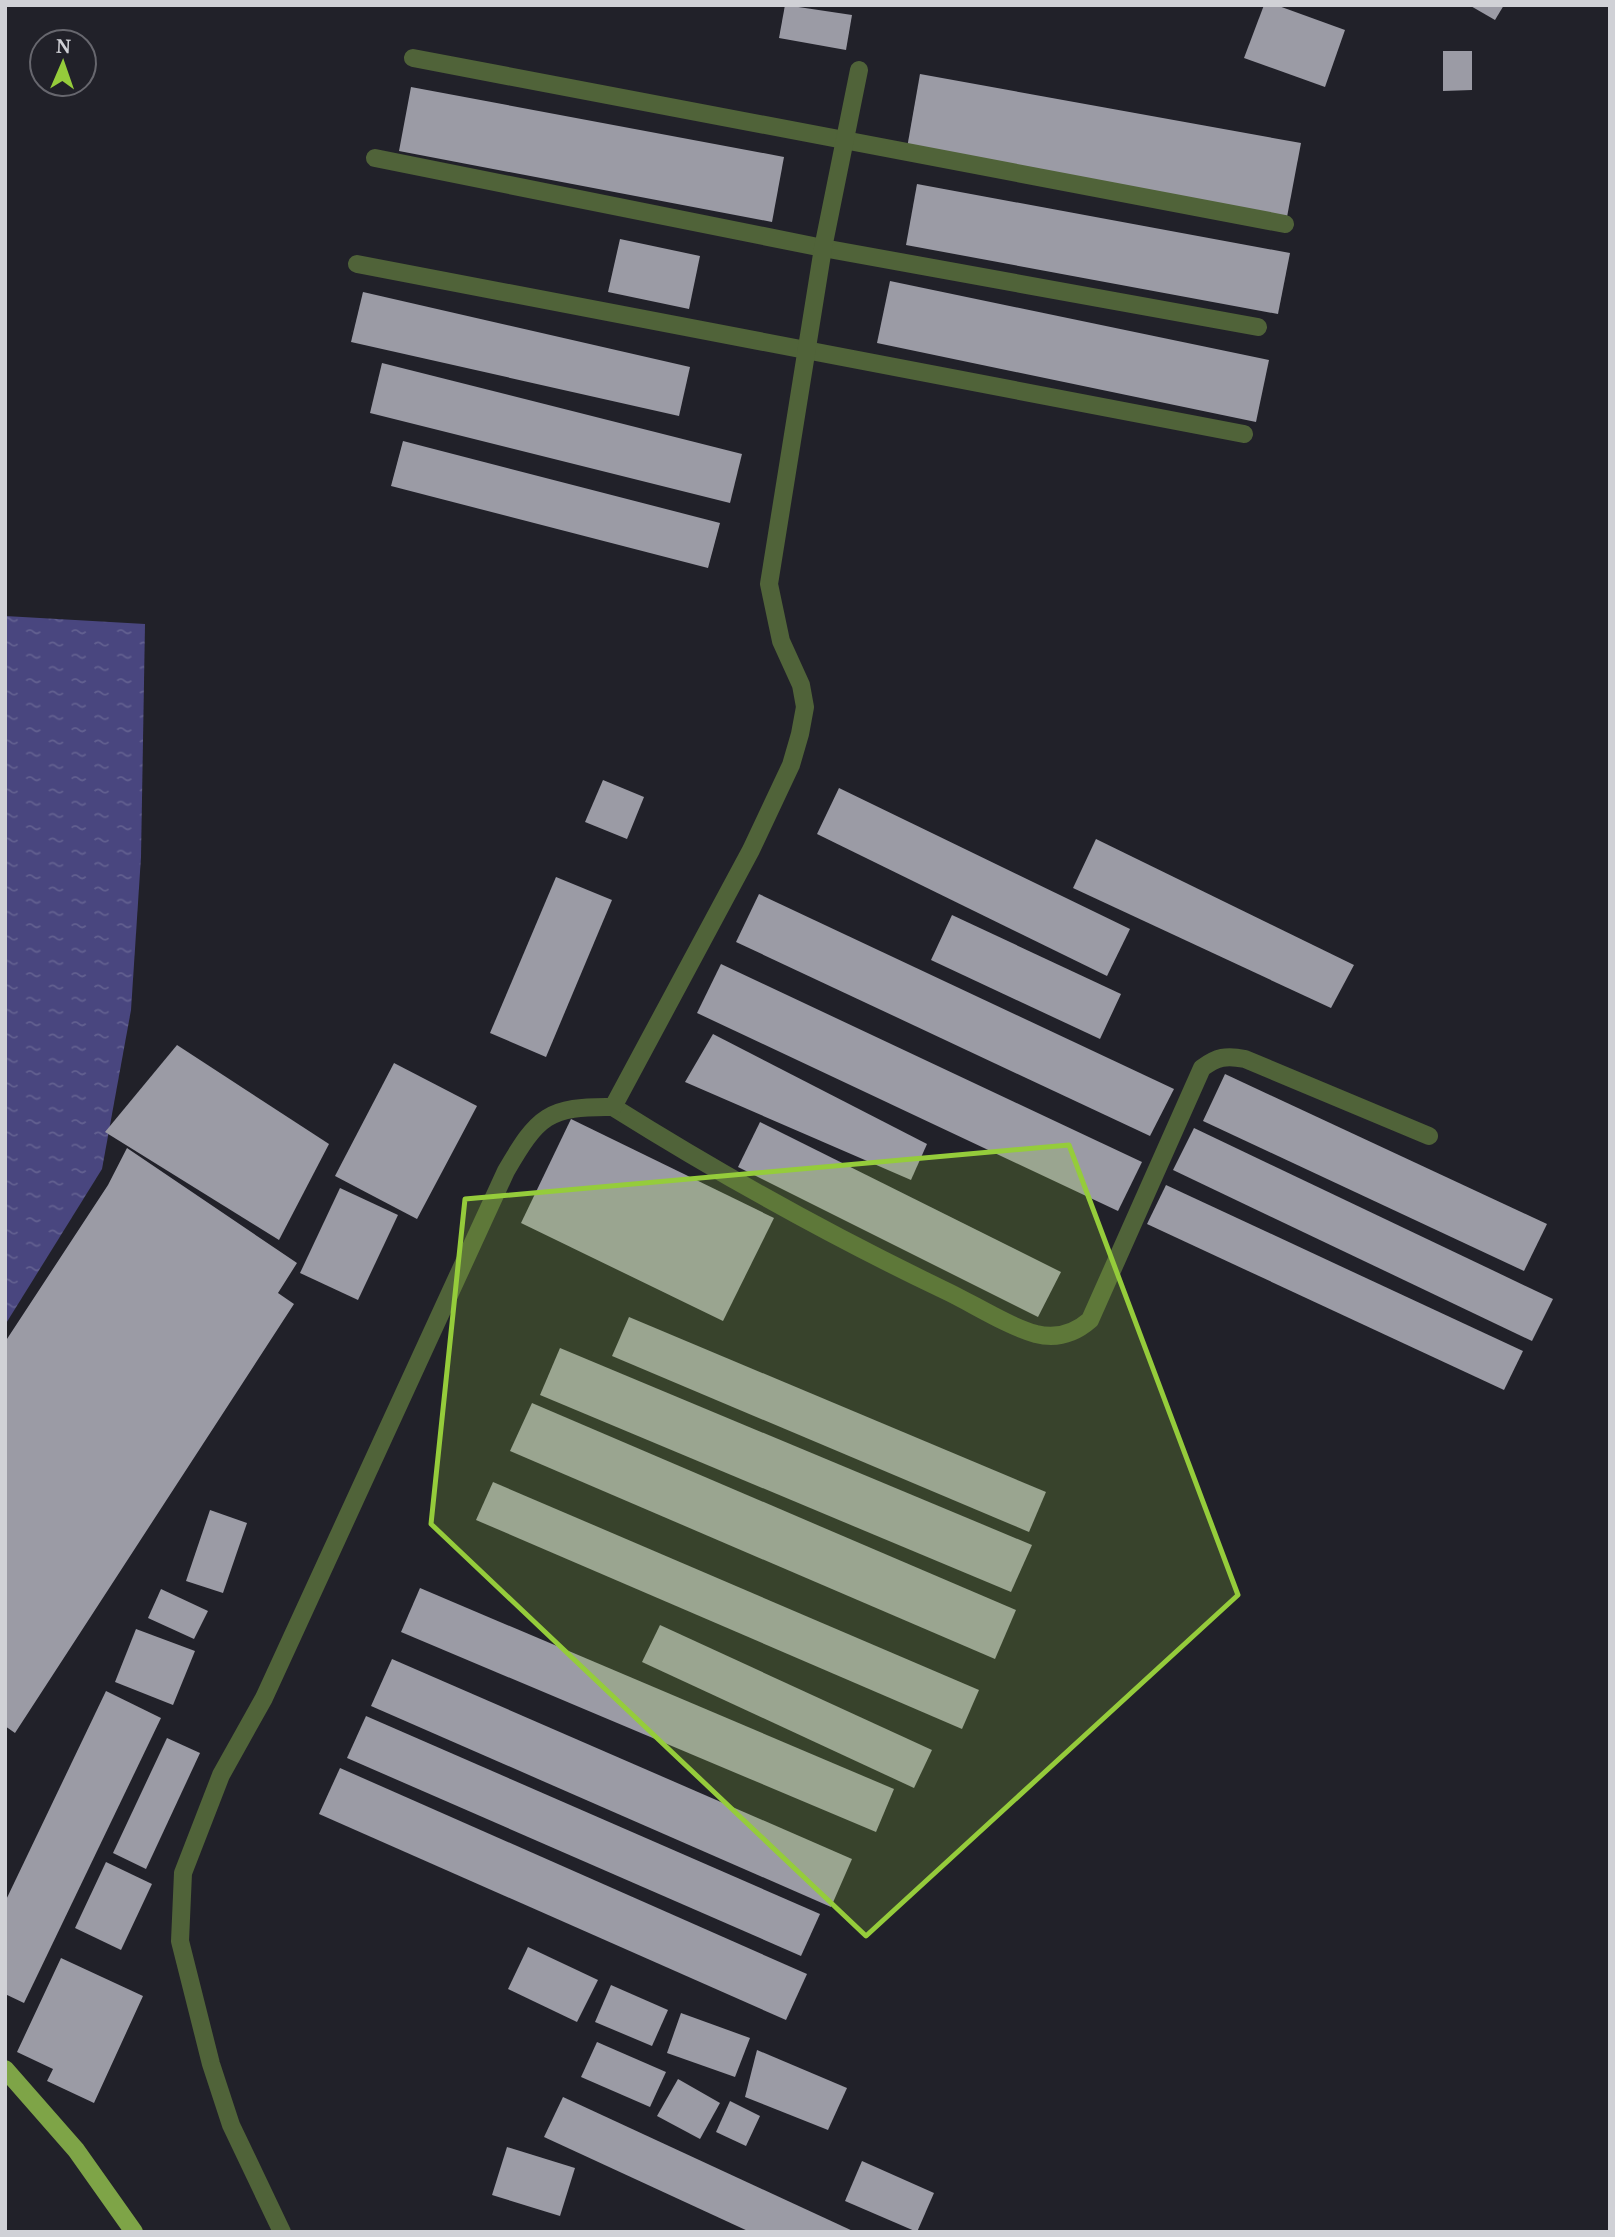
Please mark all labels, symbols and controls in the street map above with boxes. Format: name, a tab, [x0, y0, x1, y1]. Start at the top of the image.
north arrow	[28, 28, 98, 98]
text: N	[56, 33, 72, 59]

